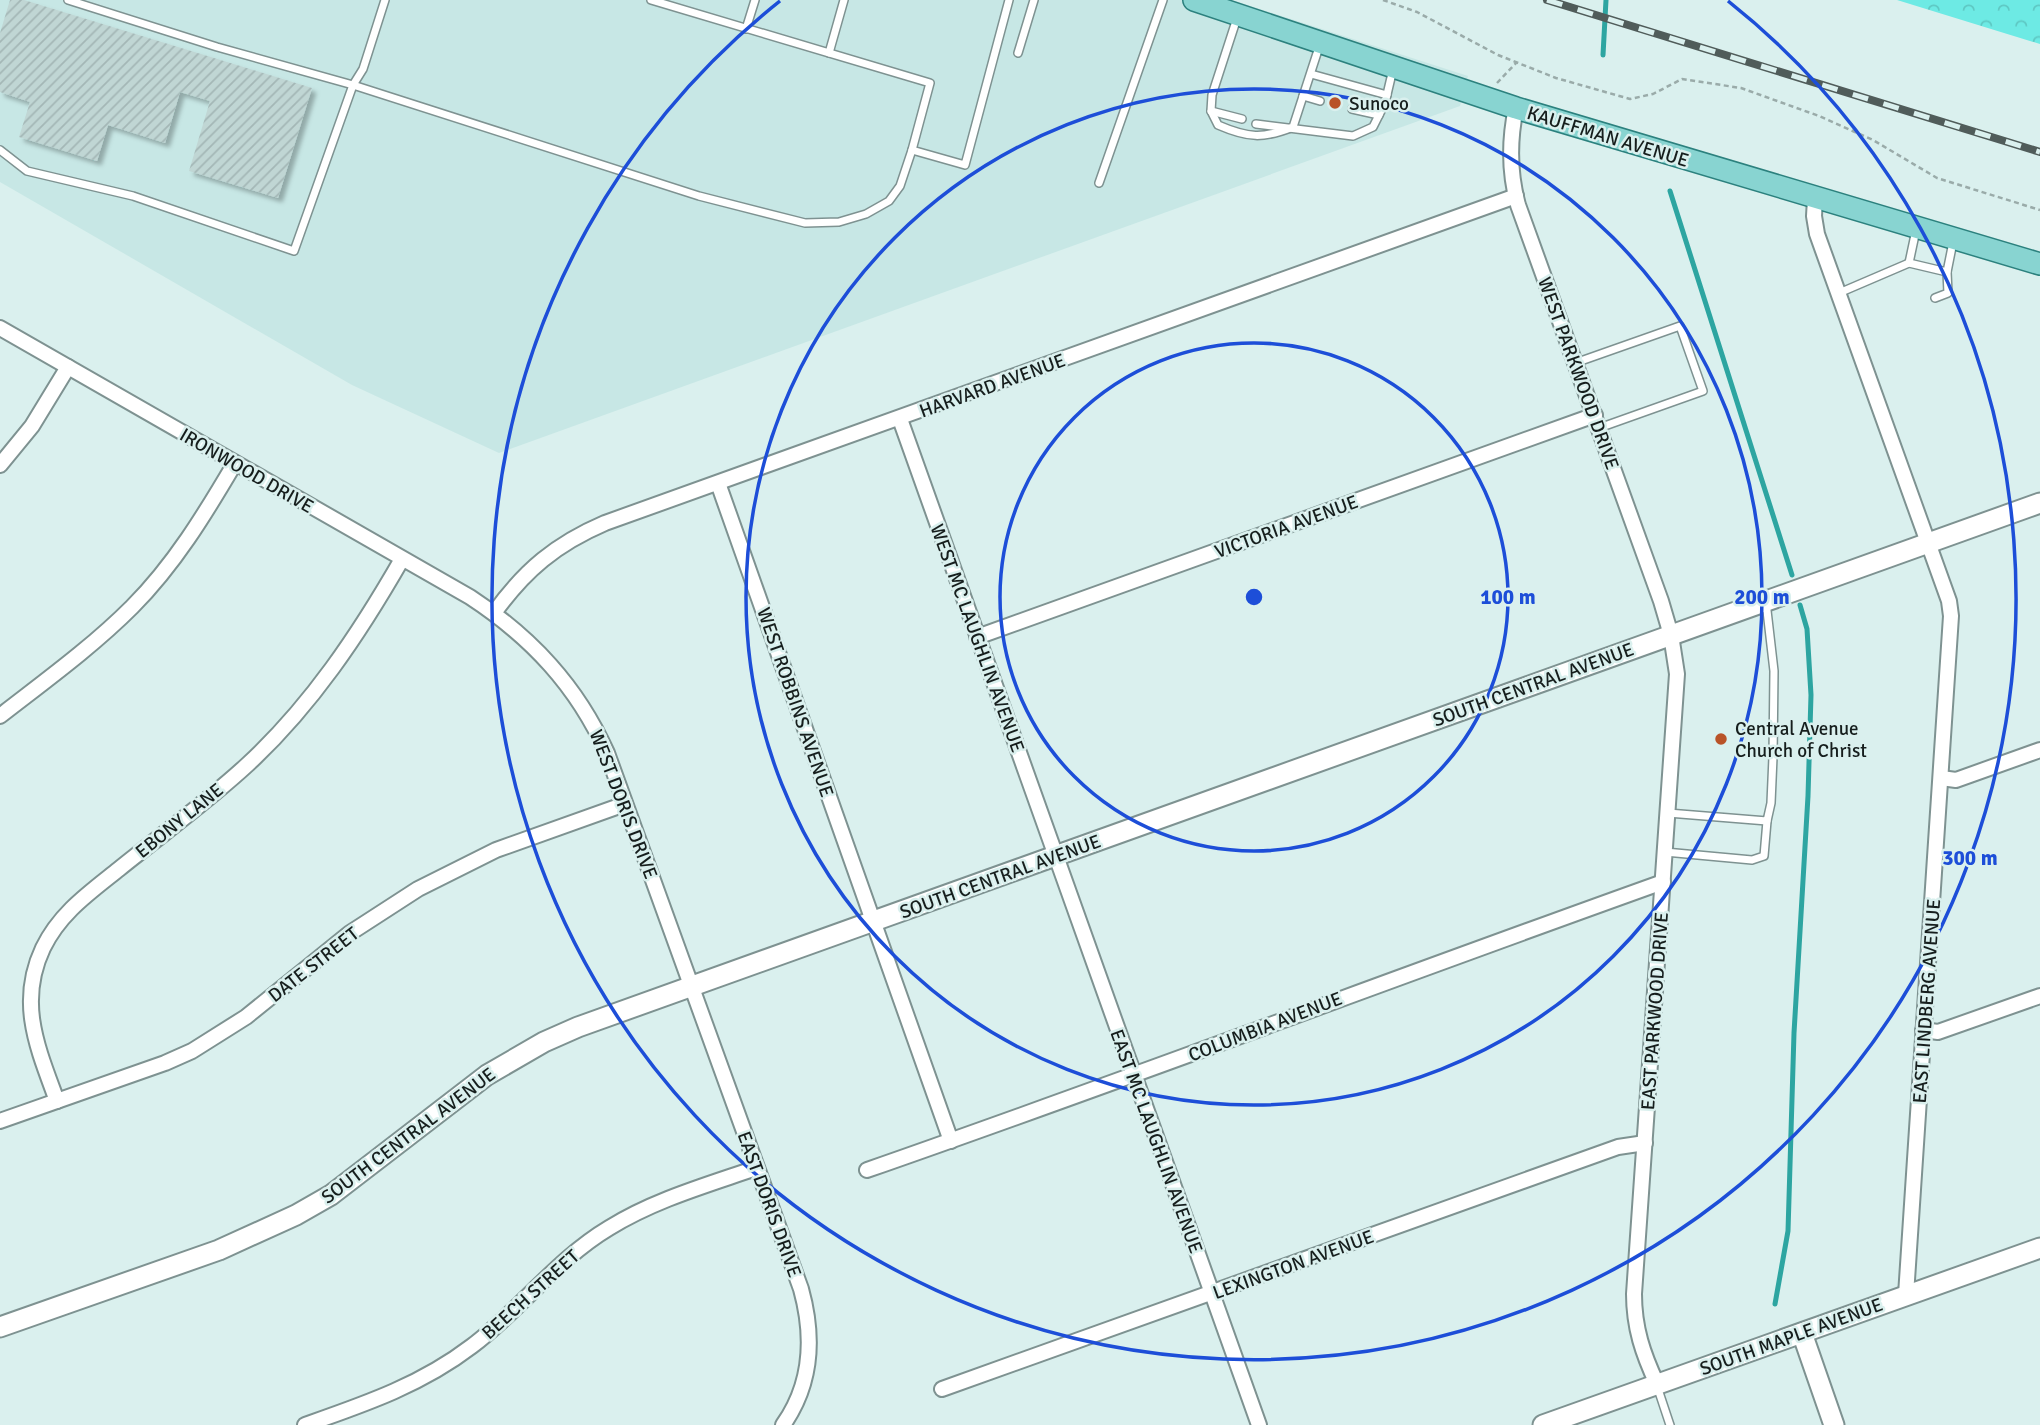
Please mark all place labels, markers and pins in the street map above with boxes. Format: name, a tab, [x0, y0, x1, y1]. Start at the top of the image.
place label: Sunoco	[1349, 92, 1409, 116]
marker: Sunoco	[1327, 95, 1343, 111]
centre of rings	[1242, 585, 1266, 609]
place label: Central Avenue Church of Christ	[1735, 717, 1867, 763]
marker: Central Avenue Church of Christ	[1713, 731, 1729, 747]

